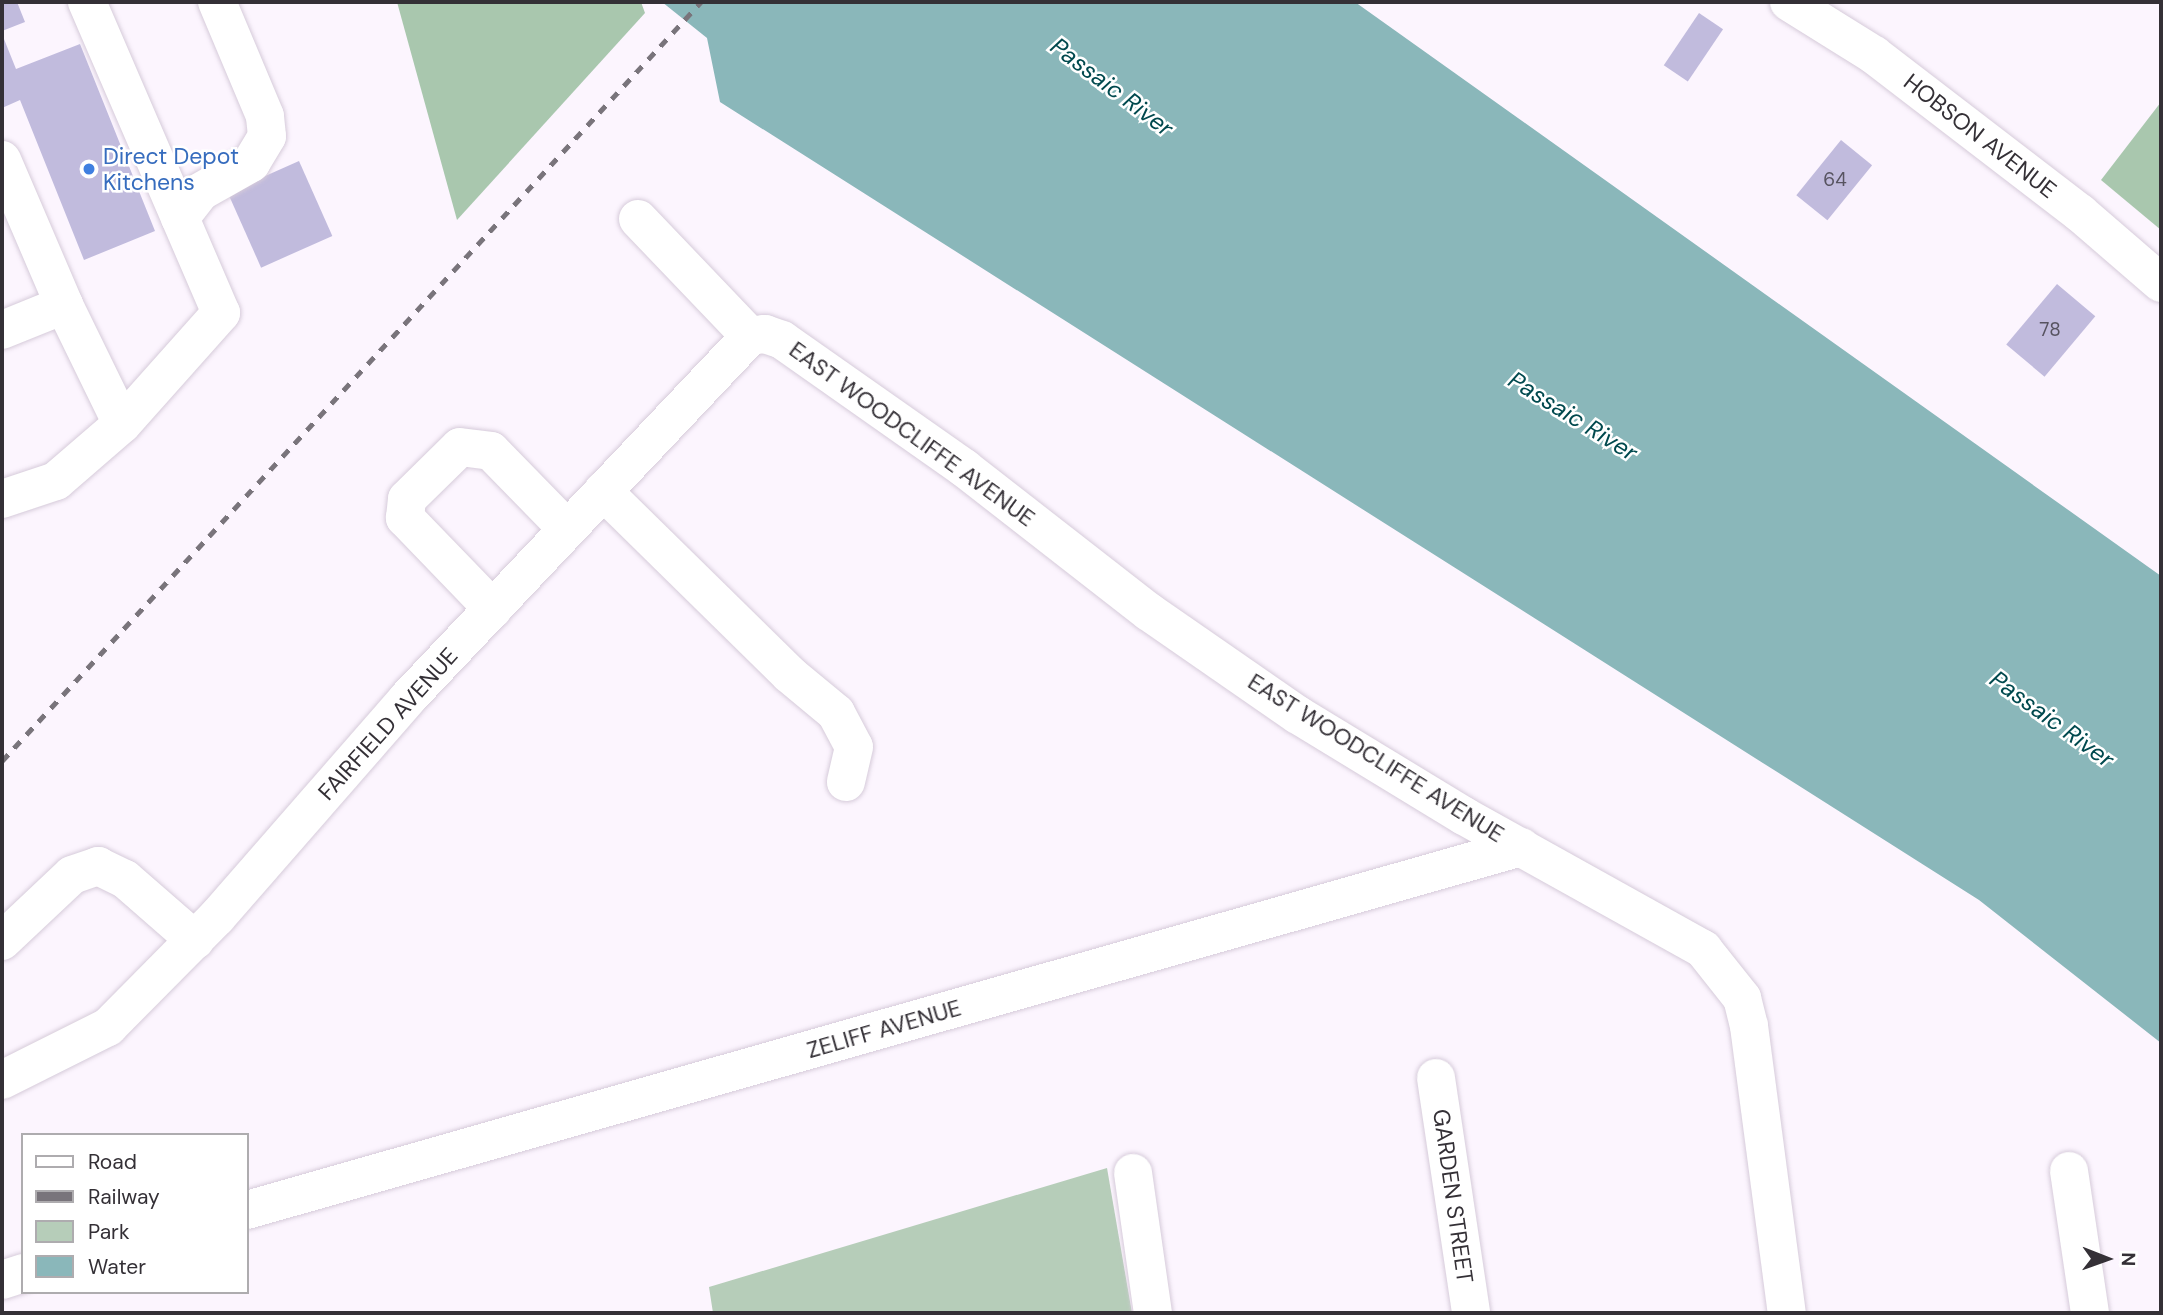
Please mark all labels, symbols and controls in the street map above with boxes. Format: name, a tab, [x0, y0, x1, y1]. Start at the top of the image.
water label: Passaic River	[1045, 31, 1179, 143]
street label: HOBSON AVENUE	[1898, 68, 2062, 204]
place label: Direct Depot Kitchens	[103, 142, 239, 196]
marker: Direct Depot Kitchens	[81, 161, 97, 177]
house number: 64	[1823, 169, 1847, 191]
house number: 78	[2039, 319, 2061, 341]
street label: EAST WOODCLIFFE AVENUE	[784, 336, 1040, 532]
water label: Passaic River	[1503, 365, 1643, 467]
street label: FAIRFIELD AVENUE	[312, 642, 464, 806]
water label: Passaic River	[1984, 664, 2120, 774]
street label: EAST WOODCLIFFE AVENUE	[1243, 668, 1509, 848]
street label: ZELIFF AVENUE	[804, 994, 964, 1064]
street label: GARDEN STREET	[1427, 1107, 1479, 1285]
legend	[21, 1133, 248, 1294]
text: Road	[88, 1148, 137, 1176]
text: Railway	[88, 1183, 160, 1211]
text: Park	[88, 1218, 129, 1246]
north arrow	[2072, 1224, 2142, 1294]
text: N	[2116, 1252, 2141, 1267]
text: Water	[88, 1253, 146, 1281]

